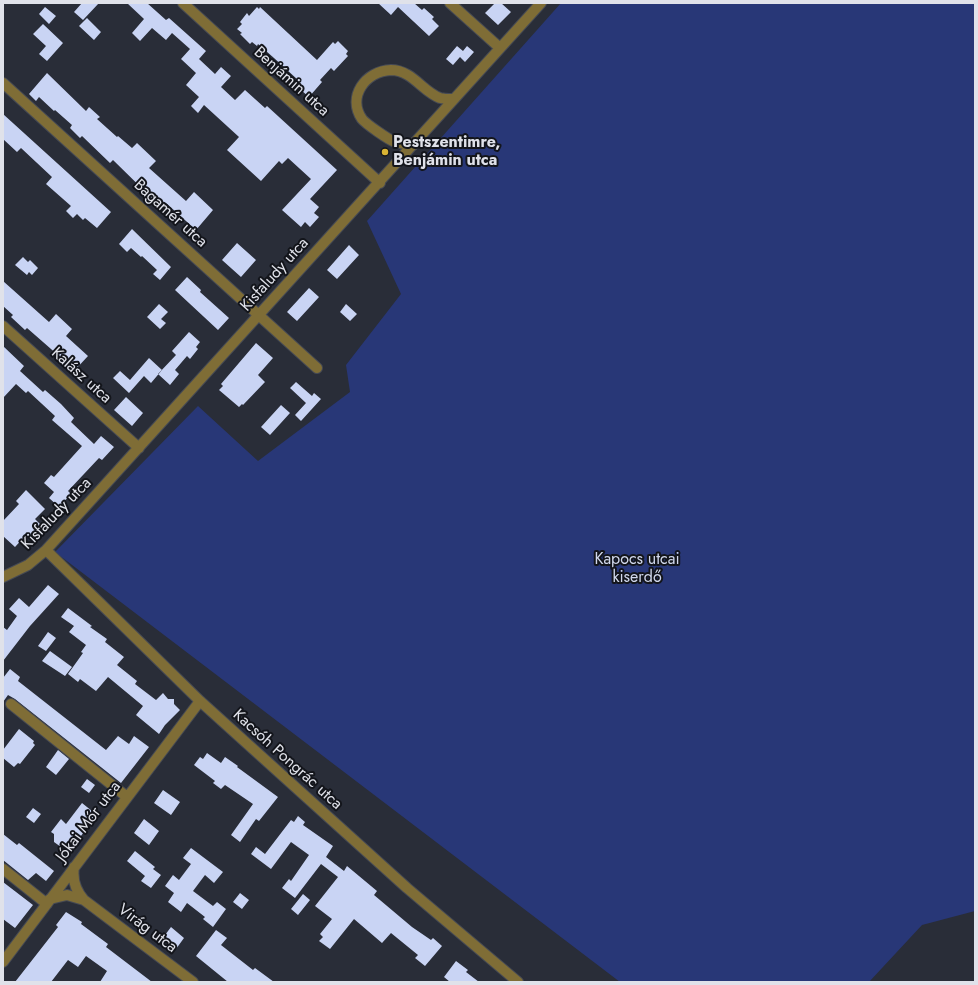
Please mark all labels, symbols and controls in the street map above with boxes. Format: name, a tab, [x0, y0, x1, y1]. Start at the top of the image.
street label: Benjámin utca	[249, 43, 333, 121]
place label: Pestszentimre, Benjámin utca	[393, 133, 500, 171]
marker: Pestszentimre, Benjámin utca	[380, 147, 390, 157]
street label: Bagamér utca	[129, 176, 211, 252]
street label: Kisfaludy utca	[237, 234, 313, 316]
street label: Kalász utca	[47, 344, 115, 408]
street label: Kisfaludy utca	[18, 474, 96, 554]
park label: Kapocs utcai kiserdő	[594, 550, 680, 588]
street label: Kacsóh Pongrác utca	[228, 706, 346, 814]
street label: Jókai Mór utca	[52, 778, 126, 866]
street label: Virág utca	[113, 900, 181, 958]

